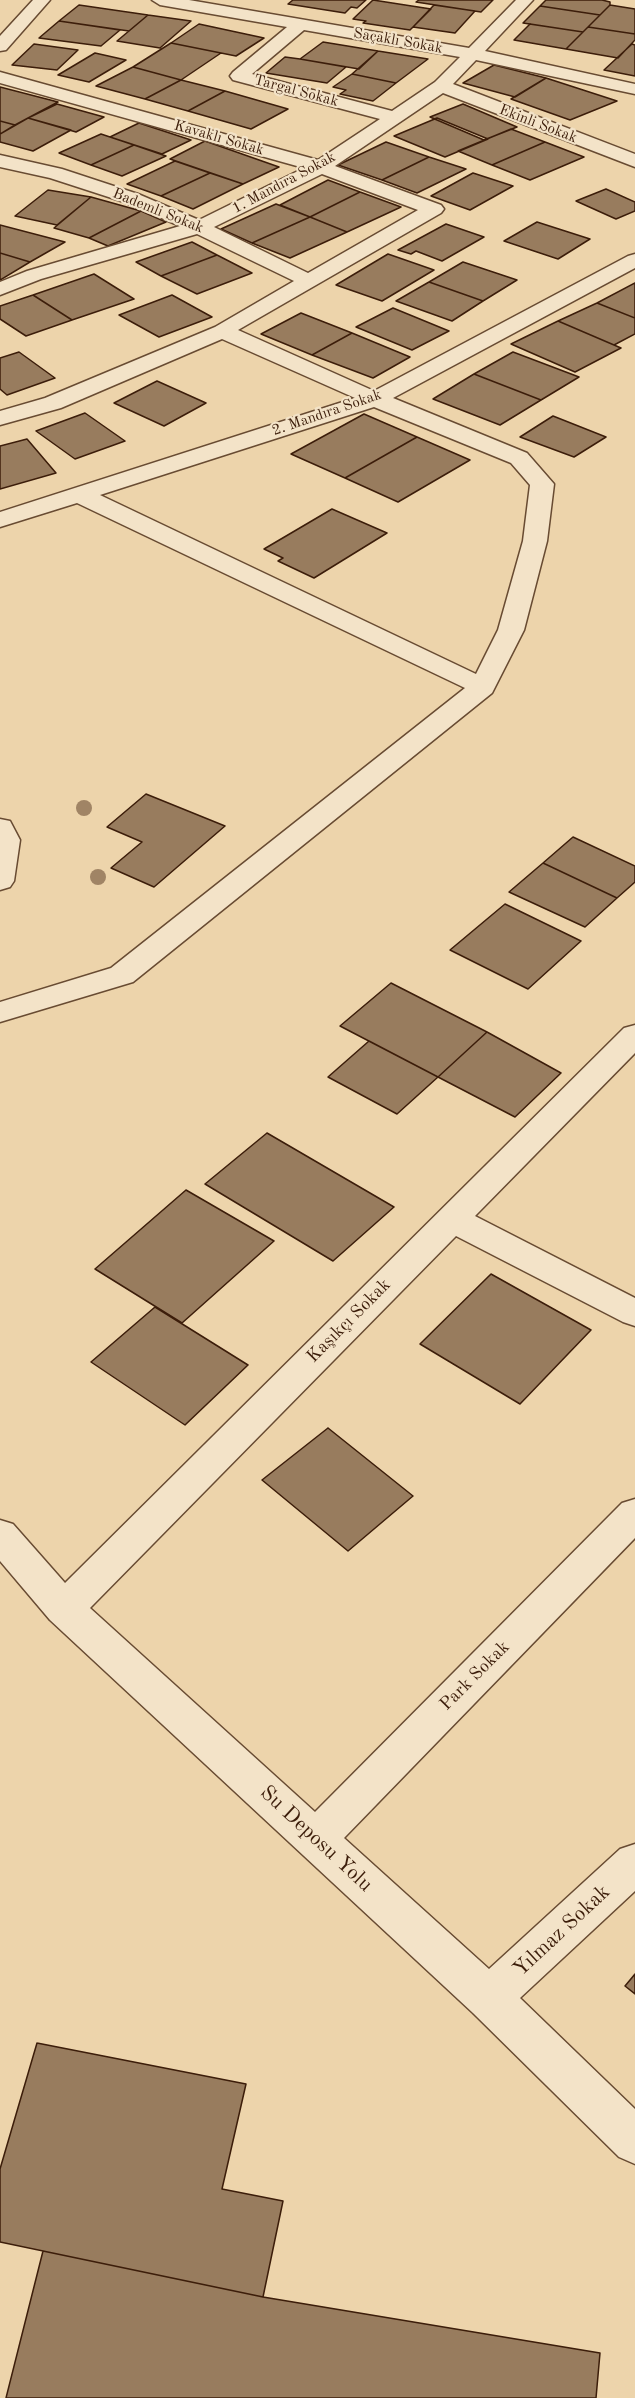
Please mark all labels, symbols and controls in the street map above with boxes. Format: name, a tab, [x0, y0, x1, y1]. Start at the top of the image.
street label: Saçaklı Sokak	[352, 24, 444, 58]
street label: Targal Sokak	[252, 71, 340, 111]
street label: Ekinli Sokak	[496, 101, 580, 147]
street label: Kavaklı Sokak	[172, 117, 266, 159]
street label: 1. Mandıra Sokak	[229, 148, 339, 218]
street label: Bademli Sokak	[110, 185, 206, 237]
street label: 2. Mandıra Sokak	[270, 386, 384, 440]
street label: Kaşıkçı Sokak	[302, 1274, 396, 1368]
street label: Park Sokak	[436, 1637, 514, 1715]
street label: Su Deposu Yolu	[254, 1780, 378, 1898]
street label: Yılmaz Sokak	[508, 1880, 616, 1982]

